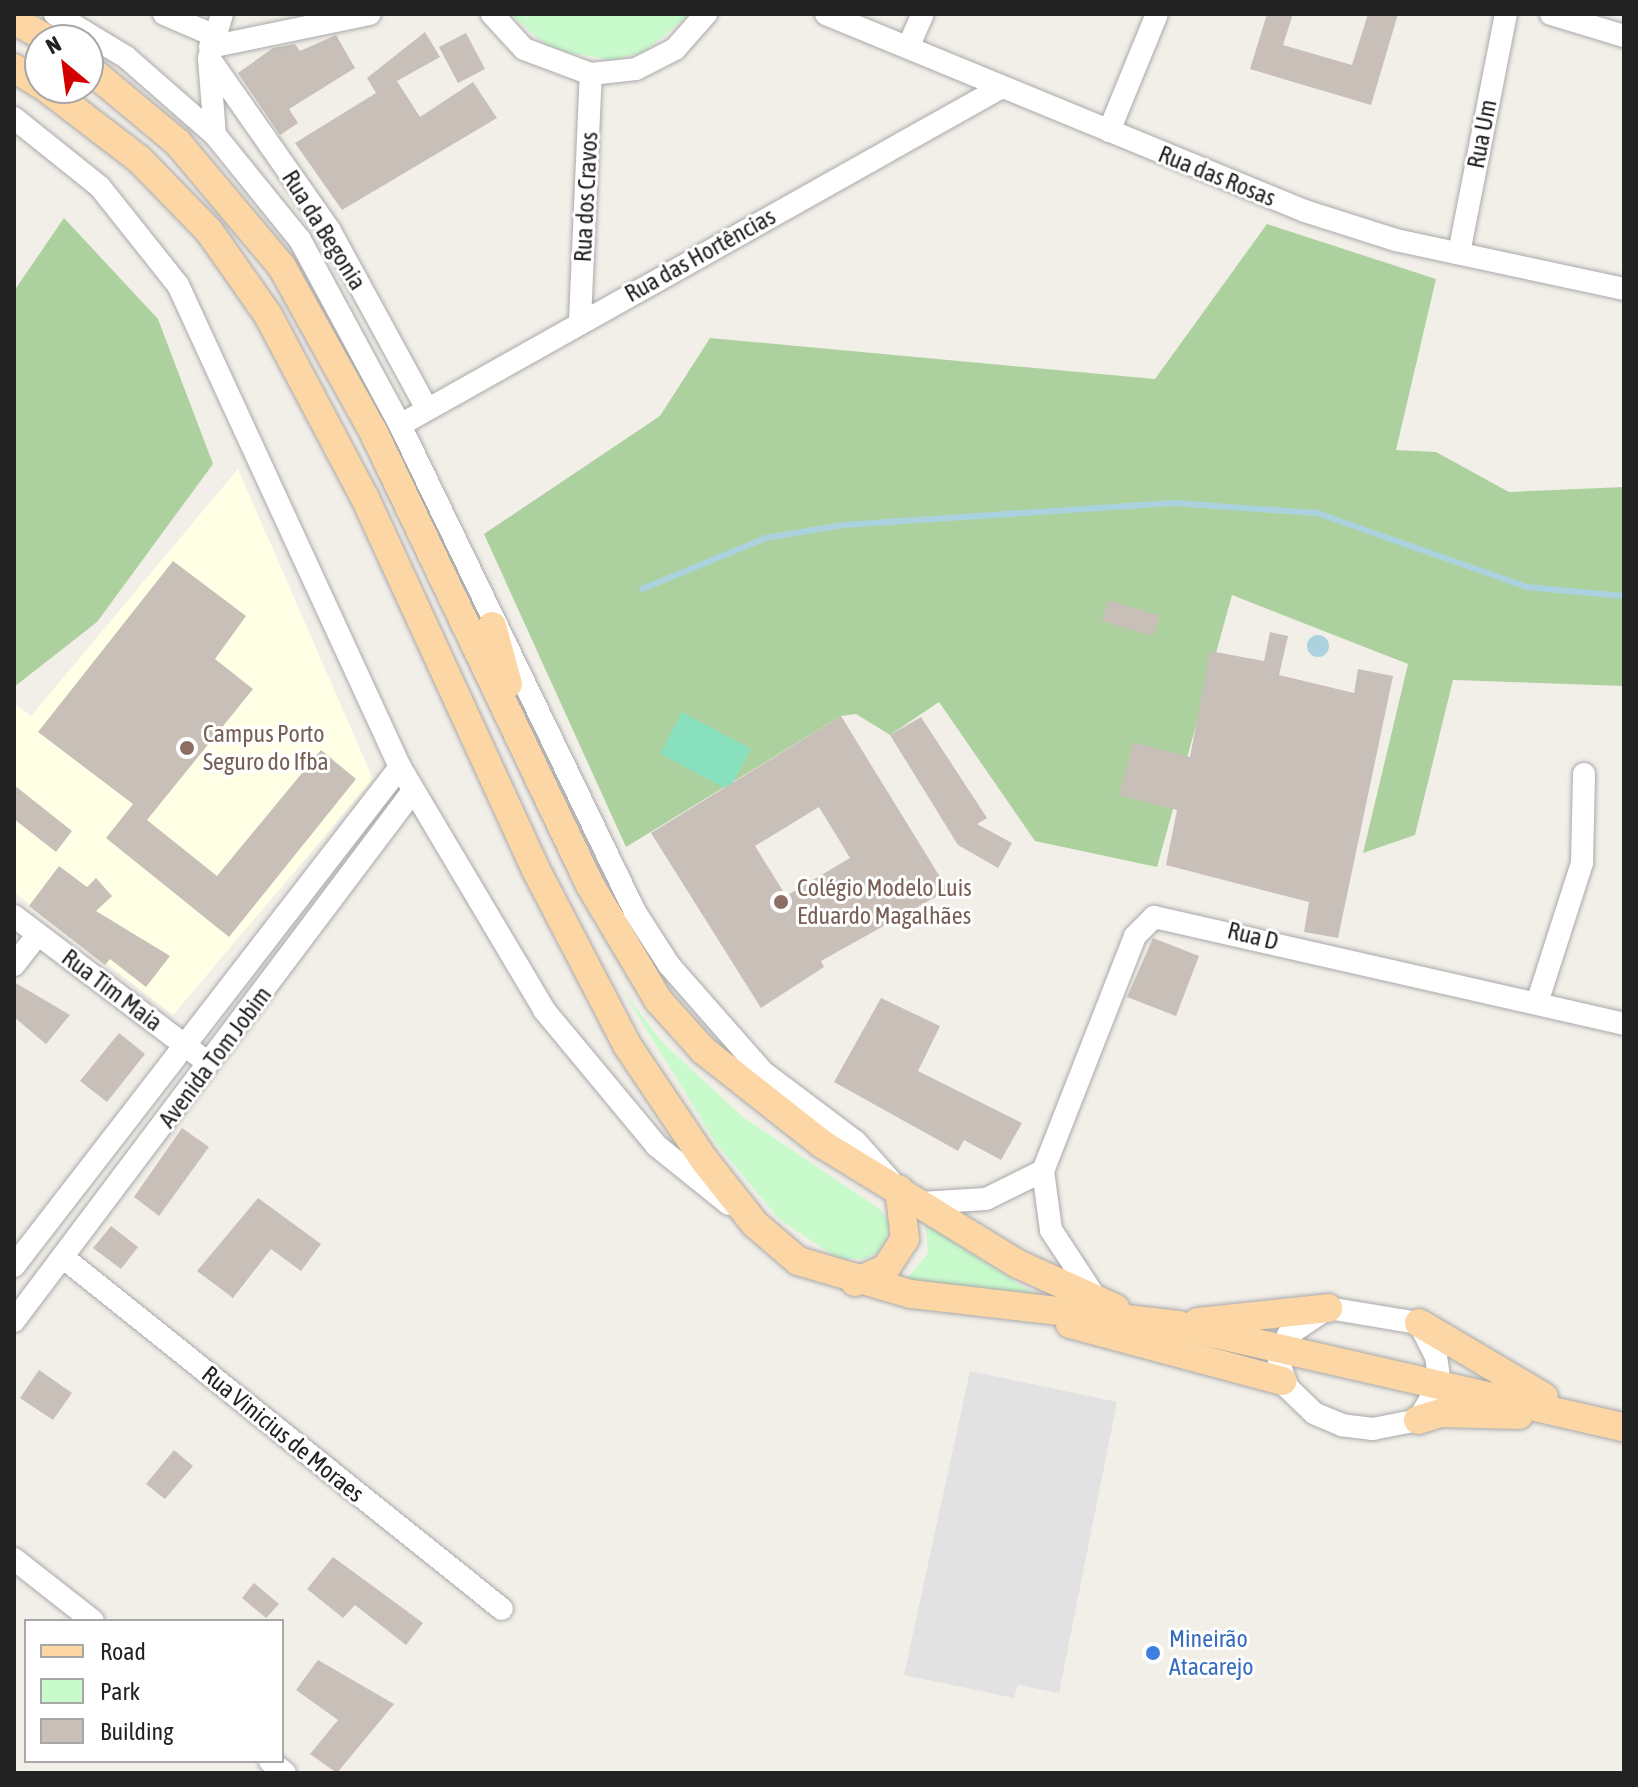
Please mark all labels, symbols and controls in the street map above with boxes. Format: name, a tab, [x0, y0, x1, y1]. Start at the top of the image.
north arrow	[24, 24, 104, 104]
text: N	[41, 30, 65, 59]
street label: Rua Um	[1461, 97, 1503, 171]
street label: Rua dos Cravos	[568, 131, 604, 263]
street label: Rua das Rosas	[1154, 139, 1280, 213]
street label: Rua da Begonia	[276, 165, 372, 295]
street label: Rua das Hortências	[620, 202, 780, 308]
place label: Campus Porto Seguro do Ifba	[203, 720, 329, 776]
marker: Campus Porto Seguro do Ifba	[178, 739, 196, 757]
place label: Colégio Modelo Luis Eduardo Magalhães	[797, 874, 972, 930]
marker: Colégio Modelo Luis Eduardo Magalhães	[772, 893, 790, 911]
street label: Rua D	[1225, 916, 1281, 956]
street label: Rua Tim Maia	[56, 943, 168, 1037]
street label: Avenida Tom Jobim	[153, 981, 277, 1133]
street label: Rua Vinicius de Moraes	[196, 1360, 370, 1508]
legend	[24, 1619, 284, 1763]
place label: Mineirão Atacarejo	[1169, 1625, 1254, 1681]
text: Road	[100, 1638, 146, 1665]
marker: Mineirão Atacarejo	[1144, 1644, 1162, 1662]
text: Park	[100, 1678, 140, 1705]
text: Building	[100, 1718, 173, 1745]

